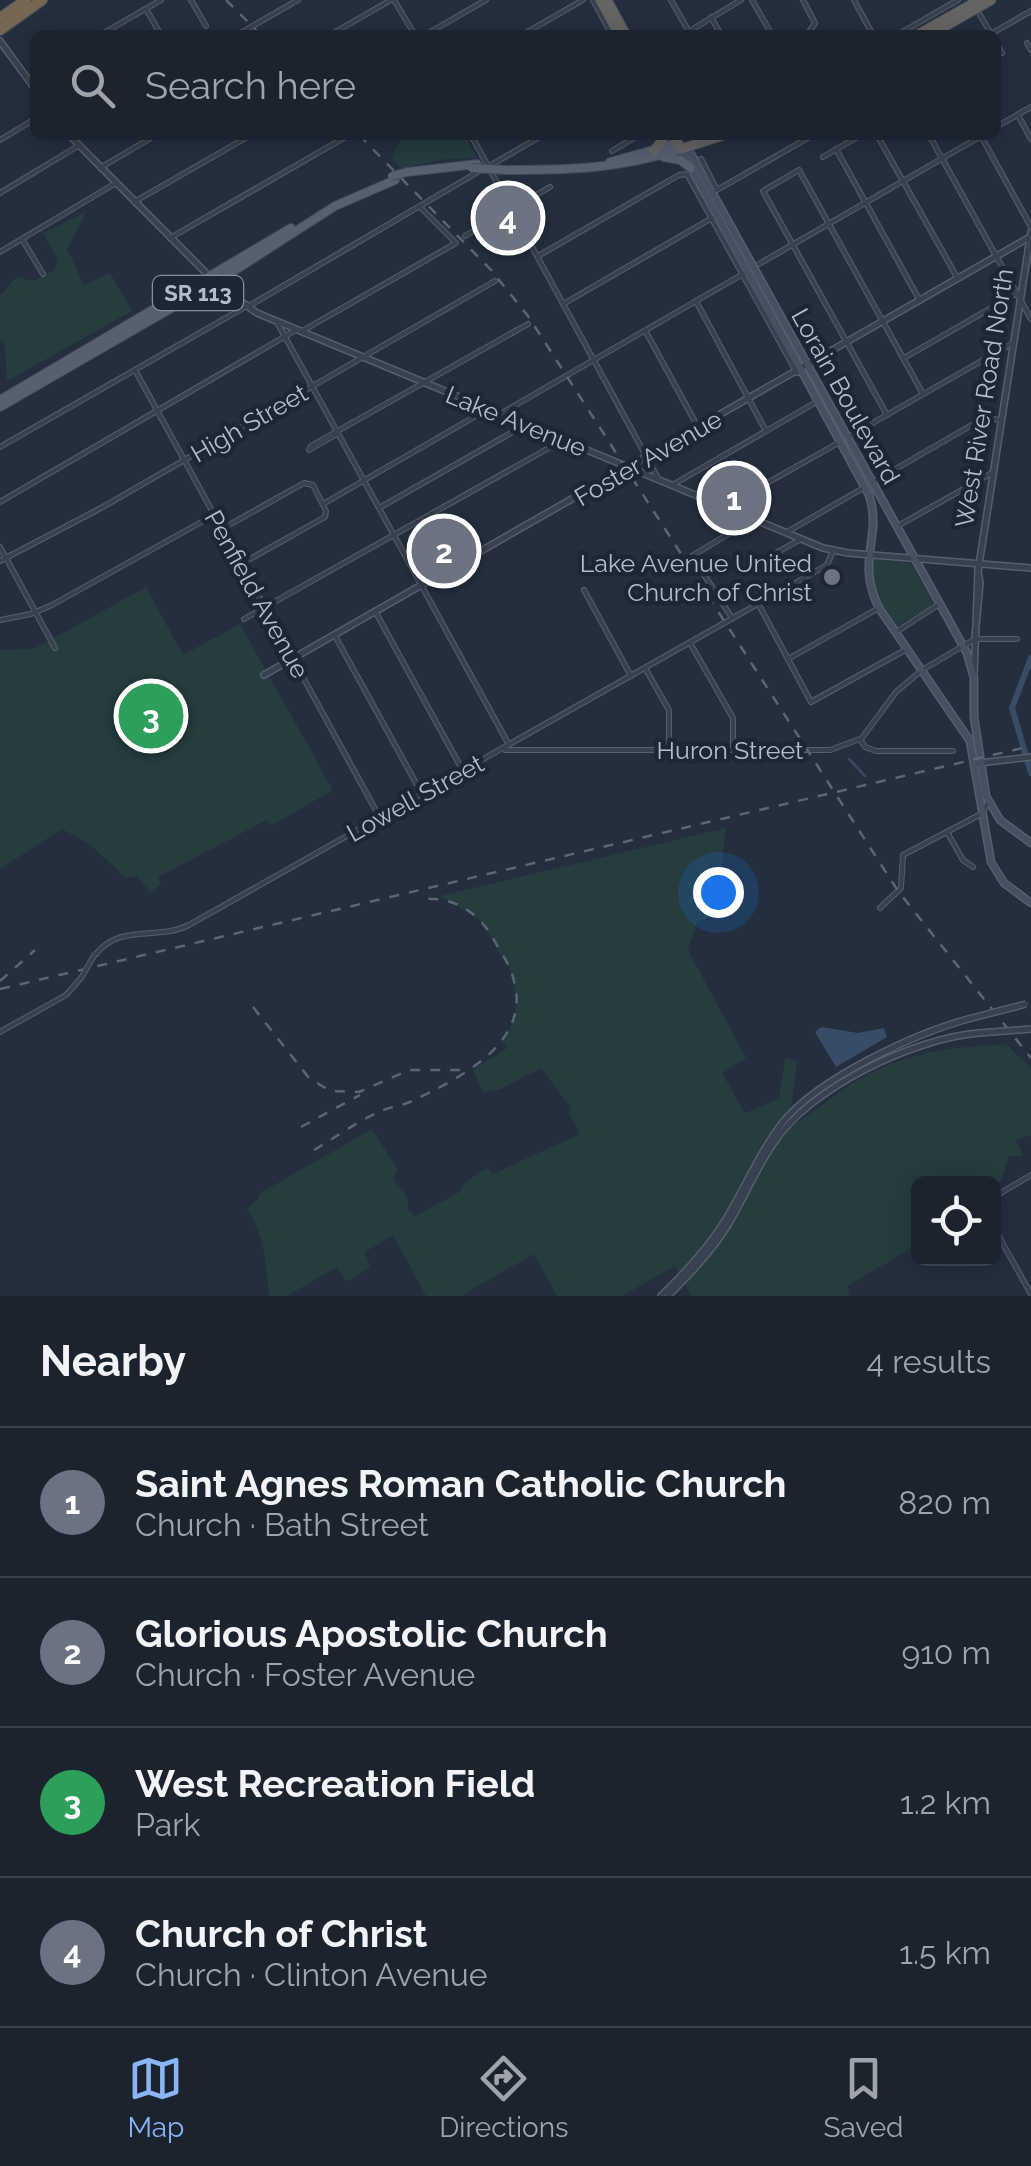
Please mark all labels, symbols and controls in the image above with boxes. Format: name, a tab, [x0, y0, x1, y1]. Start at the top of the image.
search box	[30, 30, 1001, 140]
icon: search	[65, 58, 120, 113]
text: Search here	[145, 63, 356, 108]
pin: 4	[476, 180, 540, 256]
street label: West River Road North	[949, 266, 1019, 530]
road number: SR 113	[153, 276, 243, 310]
street label: Lorain Boulevard	[785, 303, 907, 489]
street label: High Street	[185, 377, 313, 468]
street label: Lake Avenue	[441, 379, 591, 463]
street label: Foster Avenue	[569, 404, 727, 512]
pin: 1	[702, 460, 766, 536]
street label: Penfield Avenue	[198, 505, 316, 683]
pin: 2	[412, 514, 476, 588]
place label: Lake Avenue United Church of Christ	[580, 548, 813, 607]
marker: Lake Avenue United Church of Christ	[821, 566, 843, 588]
pin: 3	[118, 678, 184, 754]
street label: Huron Street	[657, 735, 804, 765]
street label: Lowell Street	[341, 748, 489, 848]
your location	[693, 867, 744, 918]
map controls	[911, 1176, 1001, 1266]
button: locate	[911, 1176, 1001, 1266]
text: Nearby	[40, 1337, 186, 1386]
text: 4 results	[867, 1343, 991, 1380]
text: Saint Agnes Roman Catholic Church	[135, 1461, 787, 1506]
text: 1	[65, 1484, 80, 1521]
text: 820 m	[898, 1484, 991, 1521]
text: Church · Bath Street	[135, 1506, 429, 1543]
text: Glorious Apostolic Church	[135, 1611, 608, 1656]
text: 2	[63, 1634, 82, 1671]
text: 910 m	[901, 1634, 991, 1671]
text: Church · Foster Avenue	[135, 1656, 475, 1693]
text: West Recreation Field	[135, 1761, 535, 1806]
text: 3	[64, 1784, 81, 1821]
text: 1.2 km	[900, 1784, 991, 1821]
text: Park	[135, 1806, 200, 1843]
text: Church of Christ	[135, 1911, 427, 1956]
text: 4	[63, 1934, 82, 1971]
text: 1.5 km	[899, 1934, 991, 1971]
text: Church · Clinton Avenue	[135, 1956, 488, 1993]
tab: Map	[127, 2051, 184, 2144]
tab: Directions	[439, 2051, 569, 2144]
tab: Saved	[823, 2051, 904, 2144]

